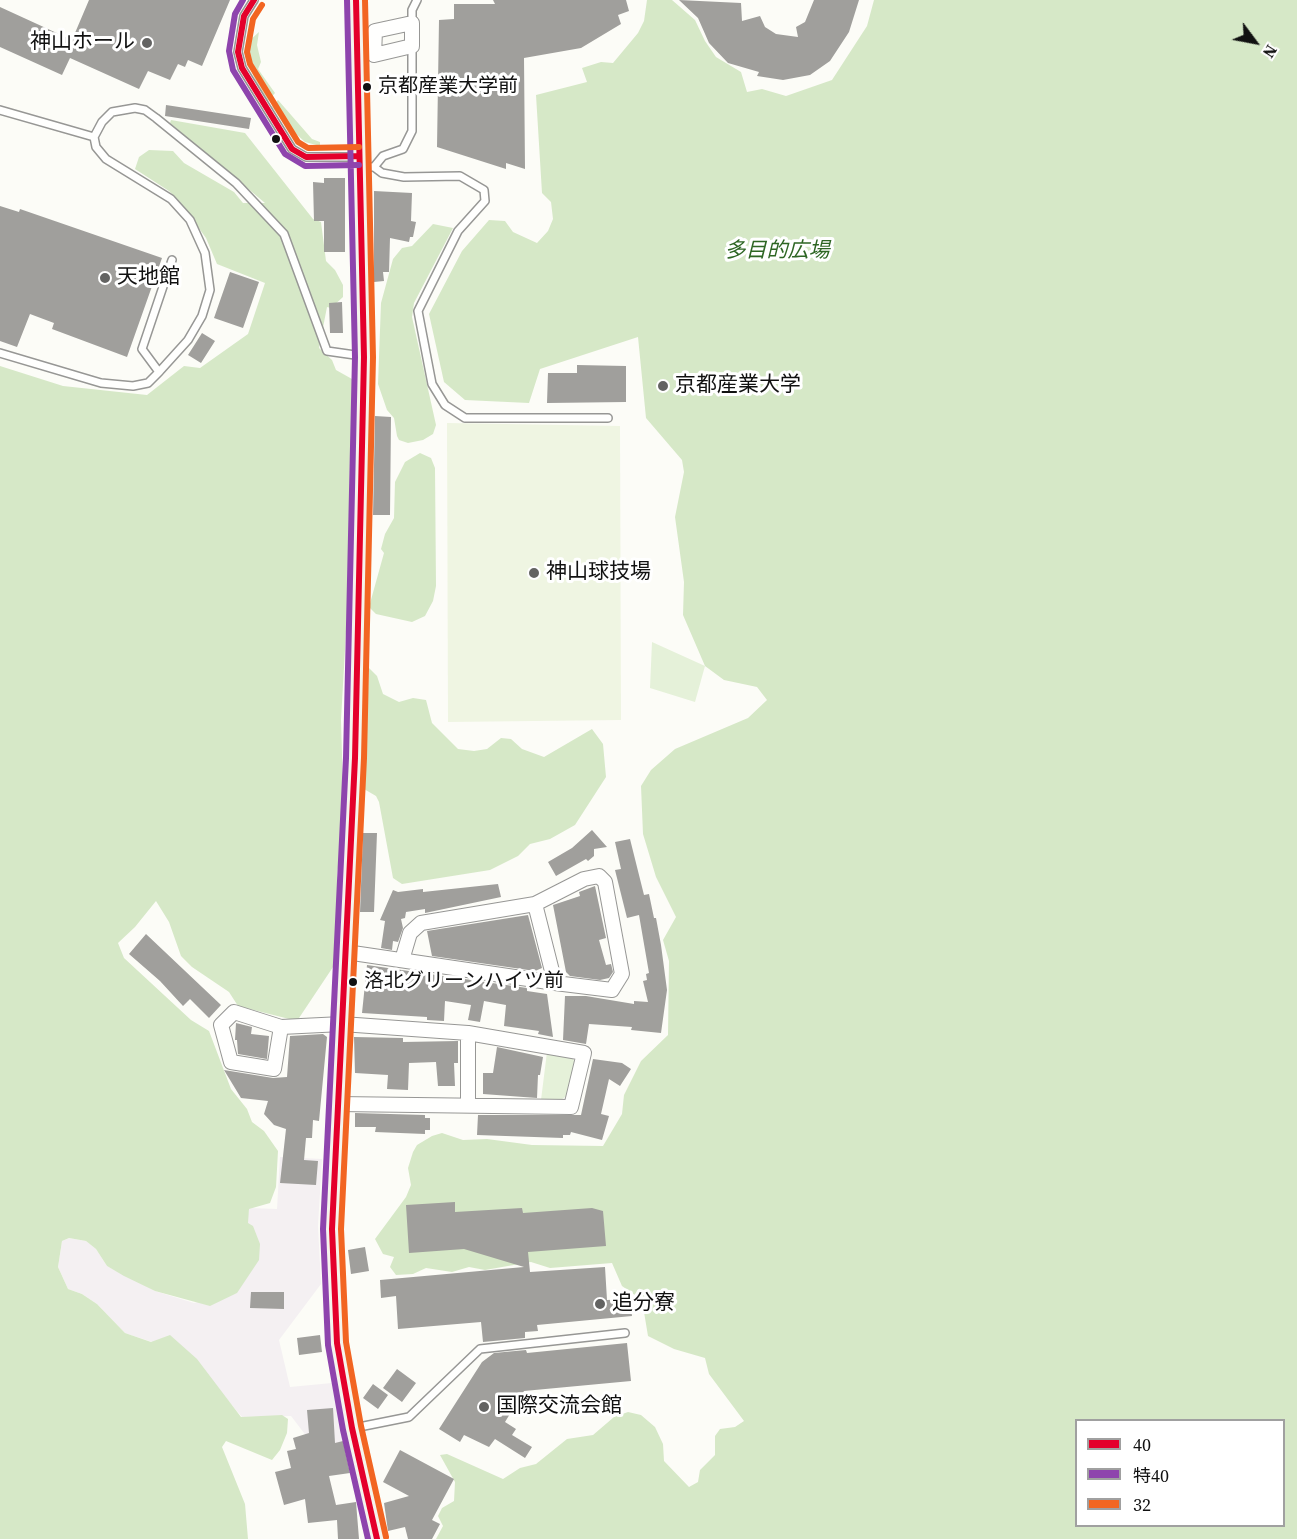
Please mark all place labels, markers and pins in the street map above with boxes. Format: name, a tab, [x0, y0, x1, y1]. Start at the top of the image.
place label: 神山ホール	[30, 30, 135, 56]
marker: 神山ホール	[140, 36, 154, 50]
place label: 京都産業大学前	[378, 75, 518, 99]
marker: 京都産業大学前	[361, 81, 373, 93]
unlabelled marker	[270, 133, 282, 145]
place label: 天地館	[117, 265, 180, 291]
marker: 天地館	[98, 271, 112, 285]
place label: 京都産業大学	[675, 373, 801, 399]
marker: 京都産業大学	[656, 379, 670, 393]
place label: 神山球技場	[546, 560, 651, 586]
marker: 神山球技場	[527, 566, 541, 580]
place label: 洛北グリーンハイツ前	[364, 970, 564, 994]
marker: 洛北グリーンハイツ前	[347, 976, 359, 988]
place label: 追分寮	[612, 1291, 675, 1317]
marker: 追分寮	[593, 1297, 607, 1311]
place label: 国際交流会館	[496, 1394, 622, 1420]
marker: 国際交流会館	[477, 1400, 491, 1414]

